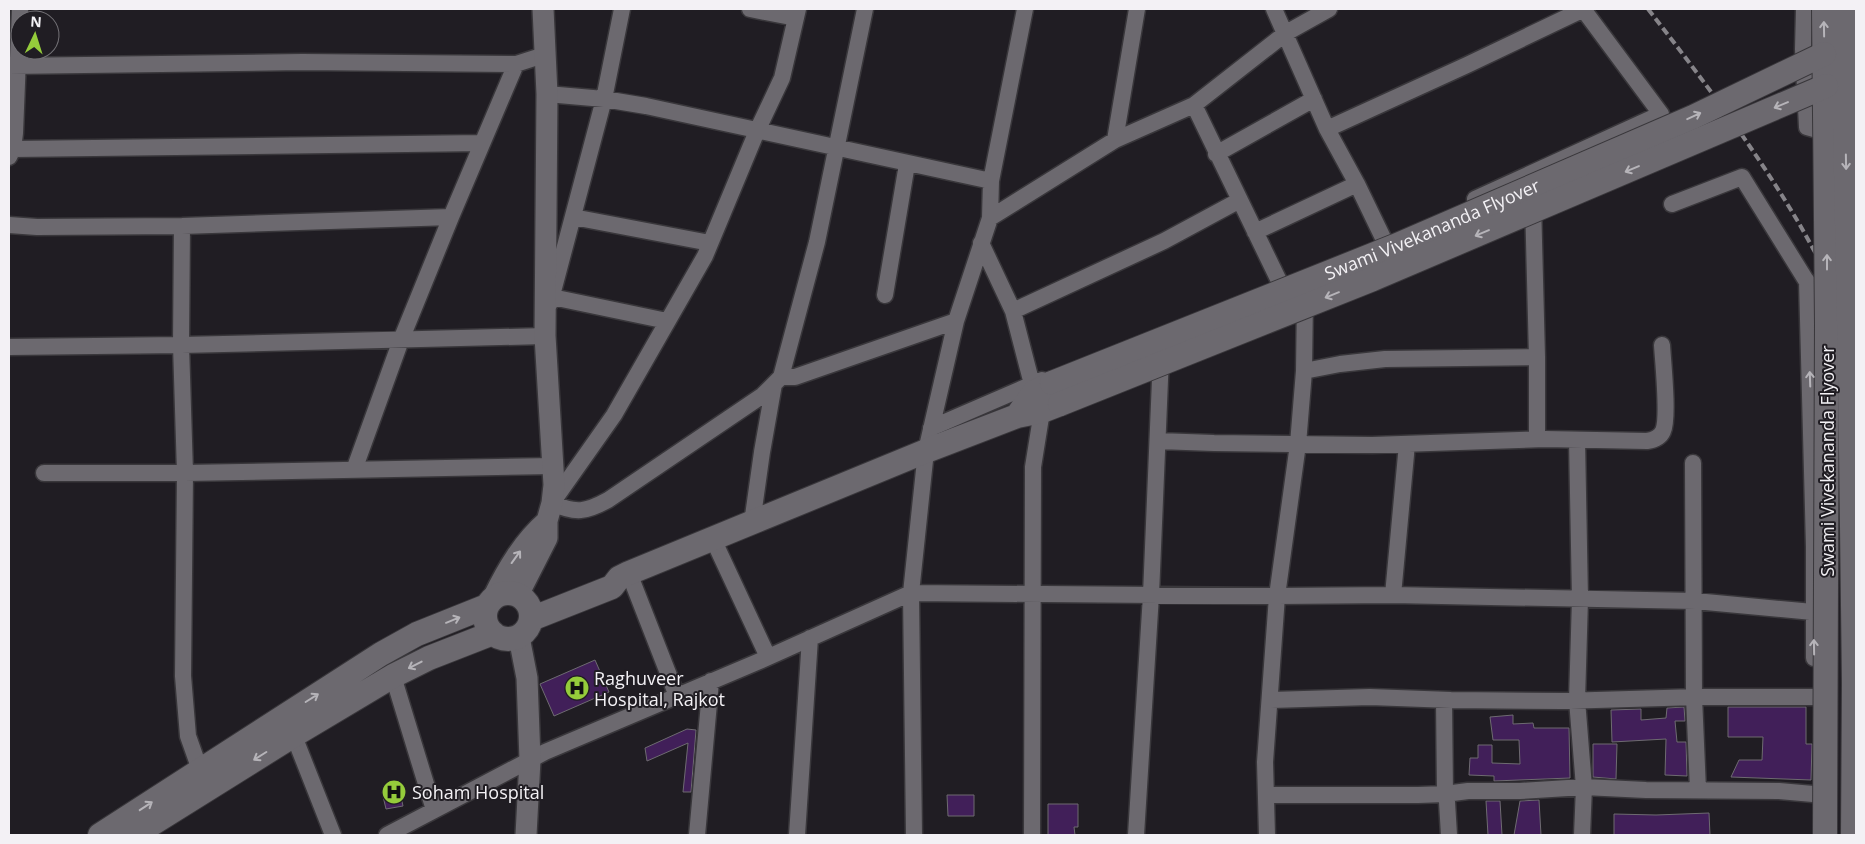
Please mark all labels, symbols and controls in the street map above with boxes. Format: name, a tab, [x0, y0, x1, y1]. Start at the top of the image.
north arrow	[10, 10, 60, 60]
text: N	[30, 12, 42, 31]
one-way arrow	[1819, 21, 1829, 38]
one-way arrow	[1774, 100, 1789, 110]
one-way arrow	[1686, 110, 1701, 120]
one-way arrow	[1841, 154, 1850, 170]
one-way arrow	[1625, 164, 1640, 174]
street label: Swami Vivekananda Flyover	[1321, 173, 1544, 285]
one-way arrow	[1475, 228, 1490, 238]
one-way arrow	[1822, 254, 1832, 270]
one-way arrow	[1325, 291, 1340, 301]
street label: Swami Vivekananda Flyover	[1815, 345, 1839, 577]
one-way arrow	[1805, 371, 1815, 388]
one-way arrow	[511, 550, 521, 564]
one-way arrow	[445, 614, 460, 624]
one-way arrow	[1809, 639, 1819, 655]
one-way arrow	[408, 660, 423, 670]
place label: Raghuveer Hospital, Rajkot	[594, 666, 725, 711]
hospital icon: Raghuveer Hospital, Rajkot	[564, 675, 590, 701]
one-way arrow	[304, 693, 318, 703]
one-way arrow	[254, 751, 268, 761]
hospital icon: Soham Hospital	[381, 779, 407, 805]
place label: Soham Hospital	[412, 780, 544, 804]
one-way arrow	[139, 800, 153, 811]

